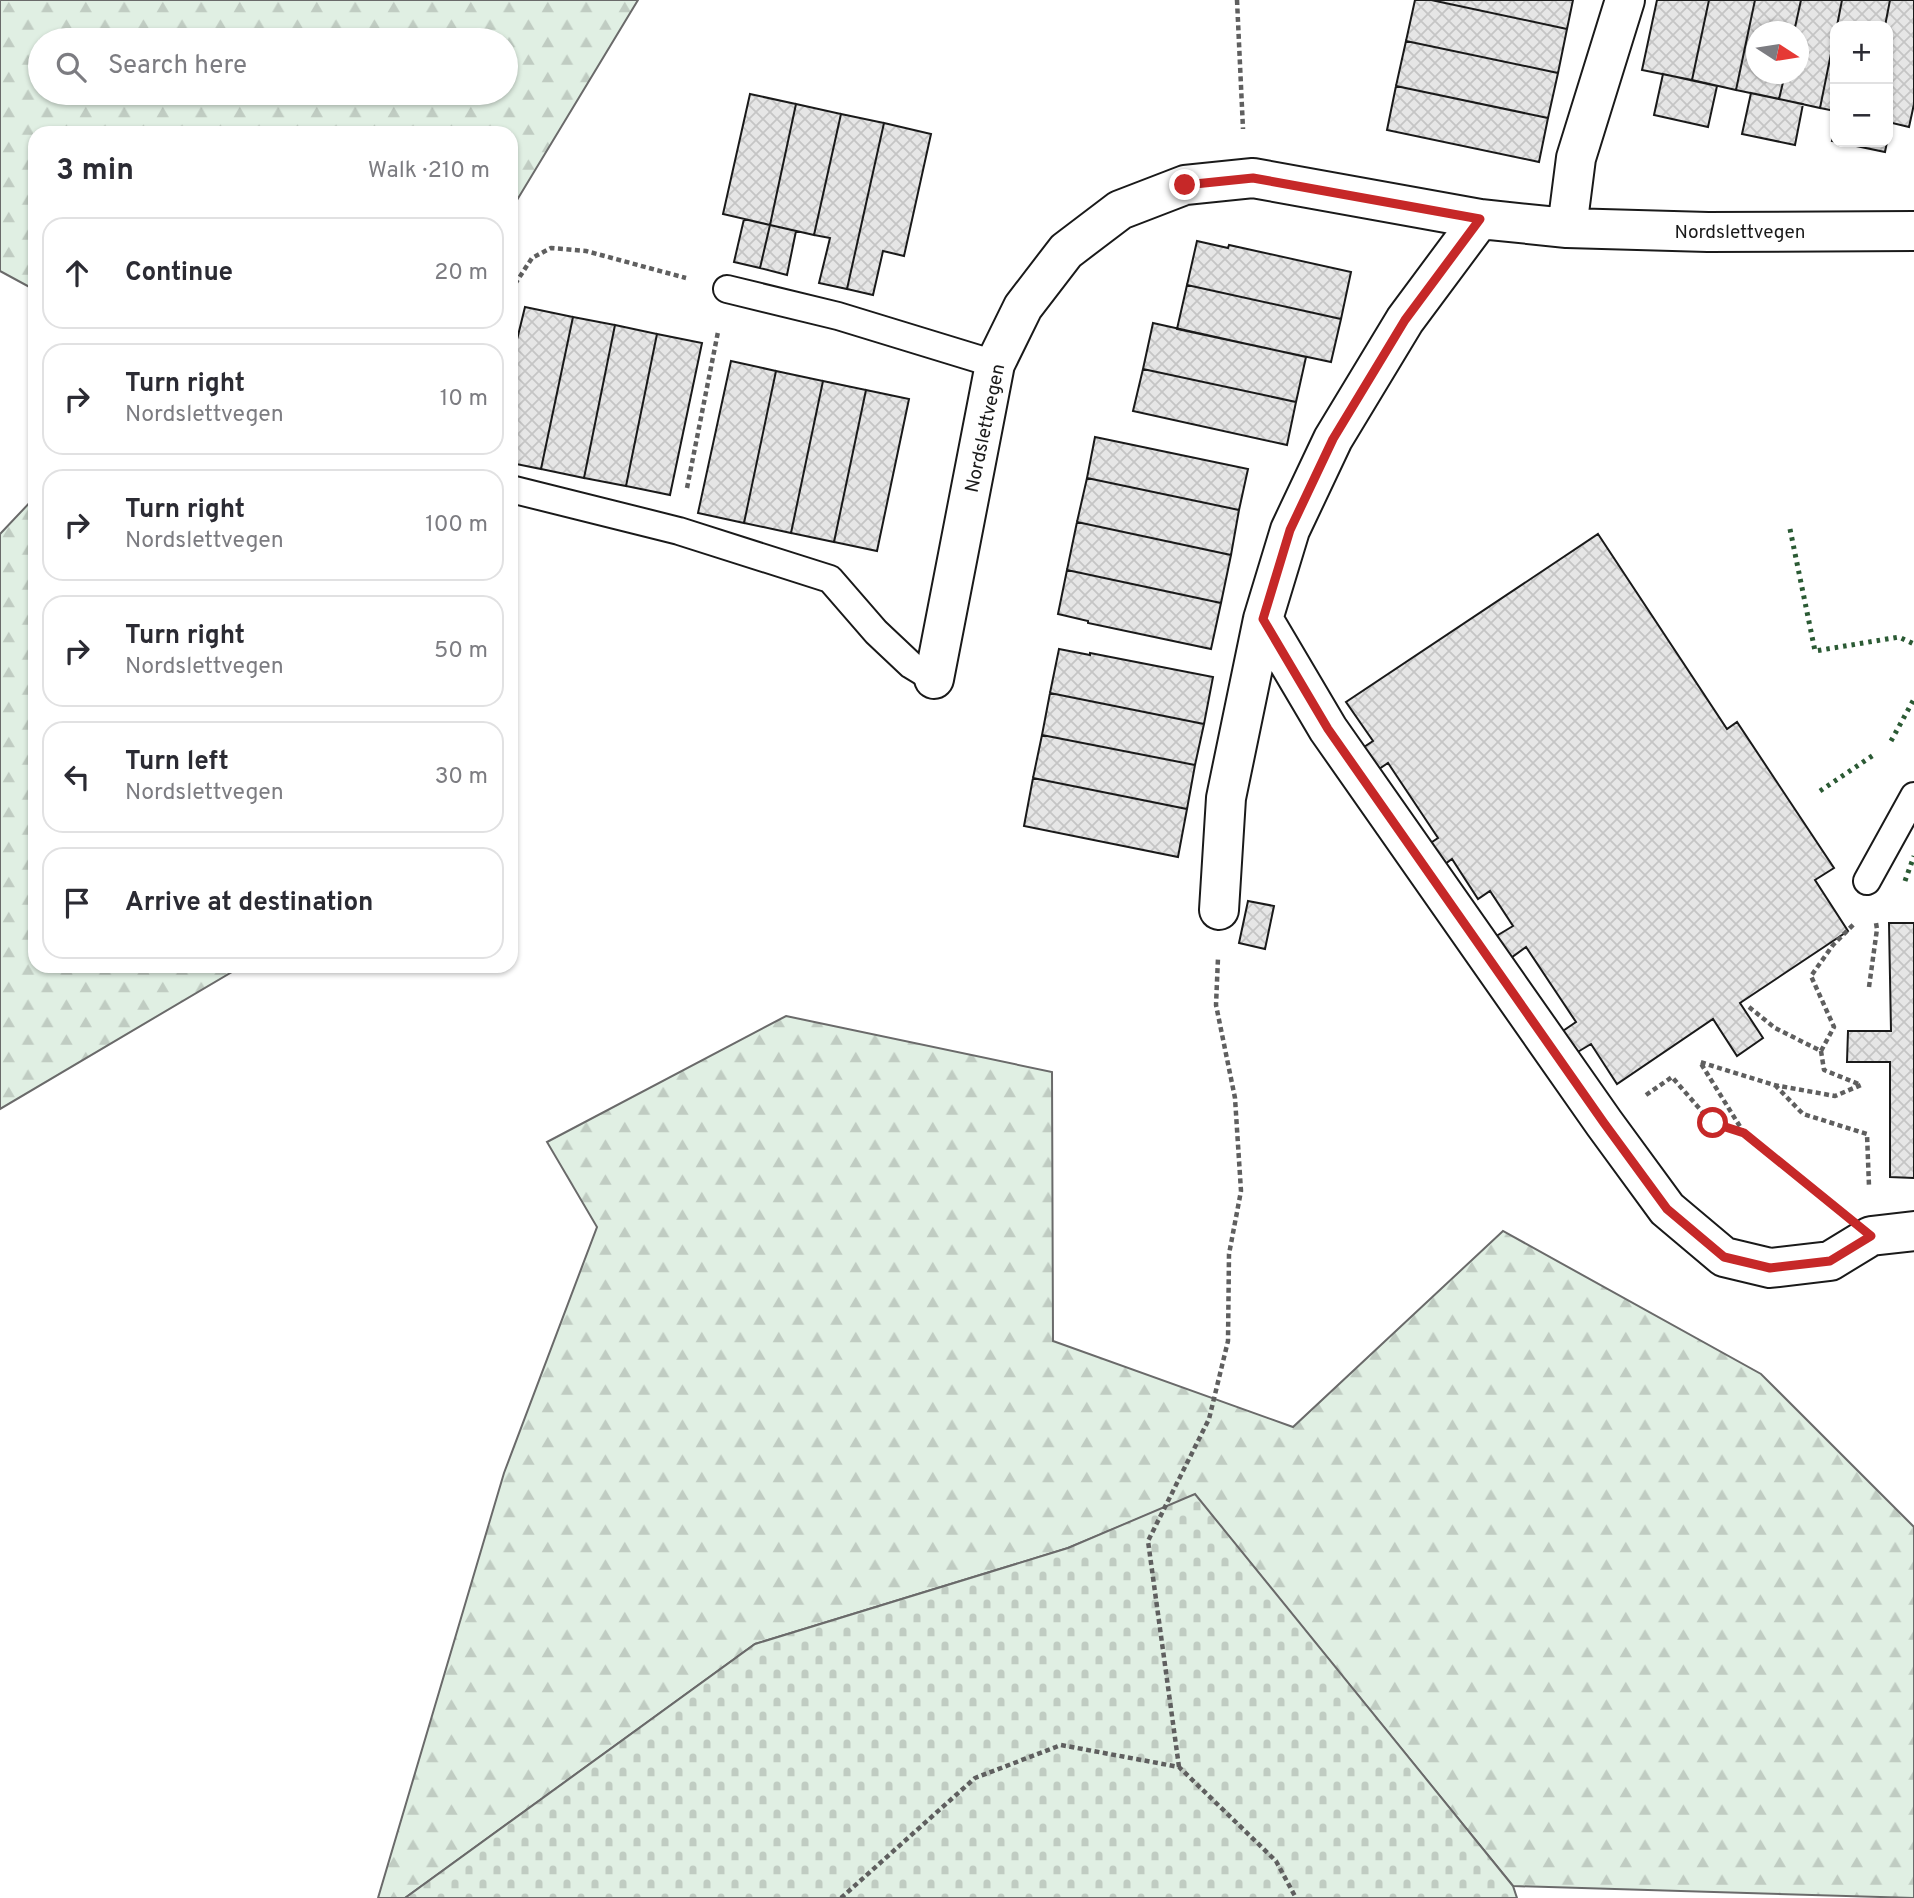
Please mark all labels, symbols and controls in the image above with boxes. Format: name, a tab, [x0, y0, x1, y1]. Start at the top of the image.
north arrow	[1746, 21, 1809, 84]
map controls	[1830, 21, 1893, 147]
button: +	[1830, 21, 1893, 84]
search box	[28, 28, 518, 105]
icon: search	[52, 48, 90, 86]
text: Search here	[108, 50, 247, 83]
button: −	[1830, 84, 1893, 147]
text: 3 min	[56, 153, 134, 190]
text: Walk · 210 m	[368, 157, 490, 186]
route end	[1169, 169, 1200, 200]
street label: Nordslettvegen	[1674, 221, 1806, 245]
icon: ahead	[58, 254, 96, 292]
text: Continue	[125, 257, 233, 290]
text: 20 m	[434, 259, 488, 288]
street label: Nordslettvegen	[961, 362, 1011, 495]
text: Turn right	[125, 368, 245, 401]
icon: right	[58, 380, 96, 418]
text: 10 m	[440, 385, 488, 414]
text: Nordslettvegen	[125, 401, 284, 430]
text: Turn right	[125, 494, 245, 527]
icon: right	[58, 506, 96, 544]
text: 100 m	[425, 511, 488, 540]
text: Nordslettvegen	[125, 527, 284, 556]
text: Turn right	[125, 620, 245, 653]
icon: right	[58, 632, 96, 670]
text: 50 m	[434, 637, 488, 666]
text: Nordslettvegen	[125, 653, 284, 682]
text: Turn left	[125, 746, 229, 779]
icon: left	[58, 758, 96, 796]
text: 30 m	[435, 763, 488, 792]
text: Nordslettvegen	[125, 779, 284, 808]
icon: arrive	[58, 884, 96, 922]
text: Arrive at destination	[125, 887, 373, 920]
route start	[1697, 1107, 1728, 1138]

